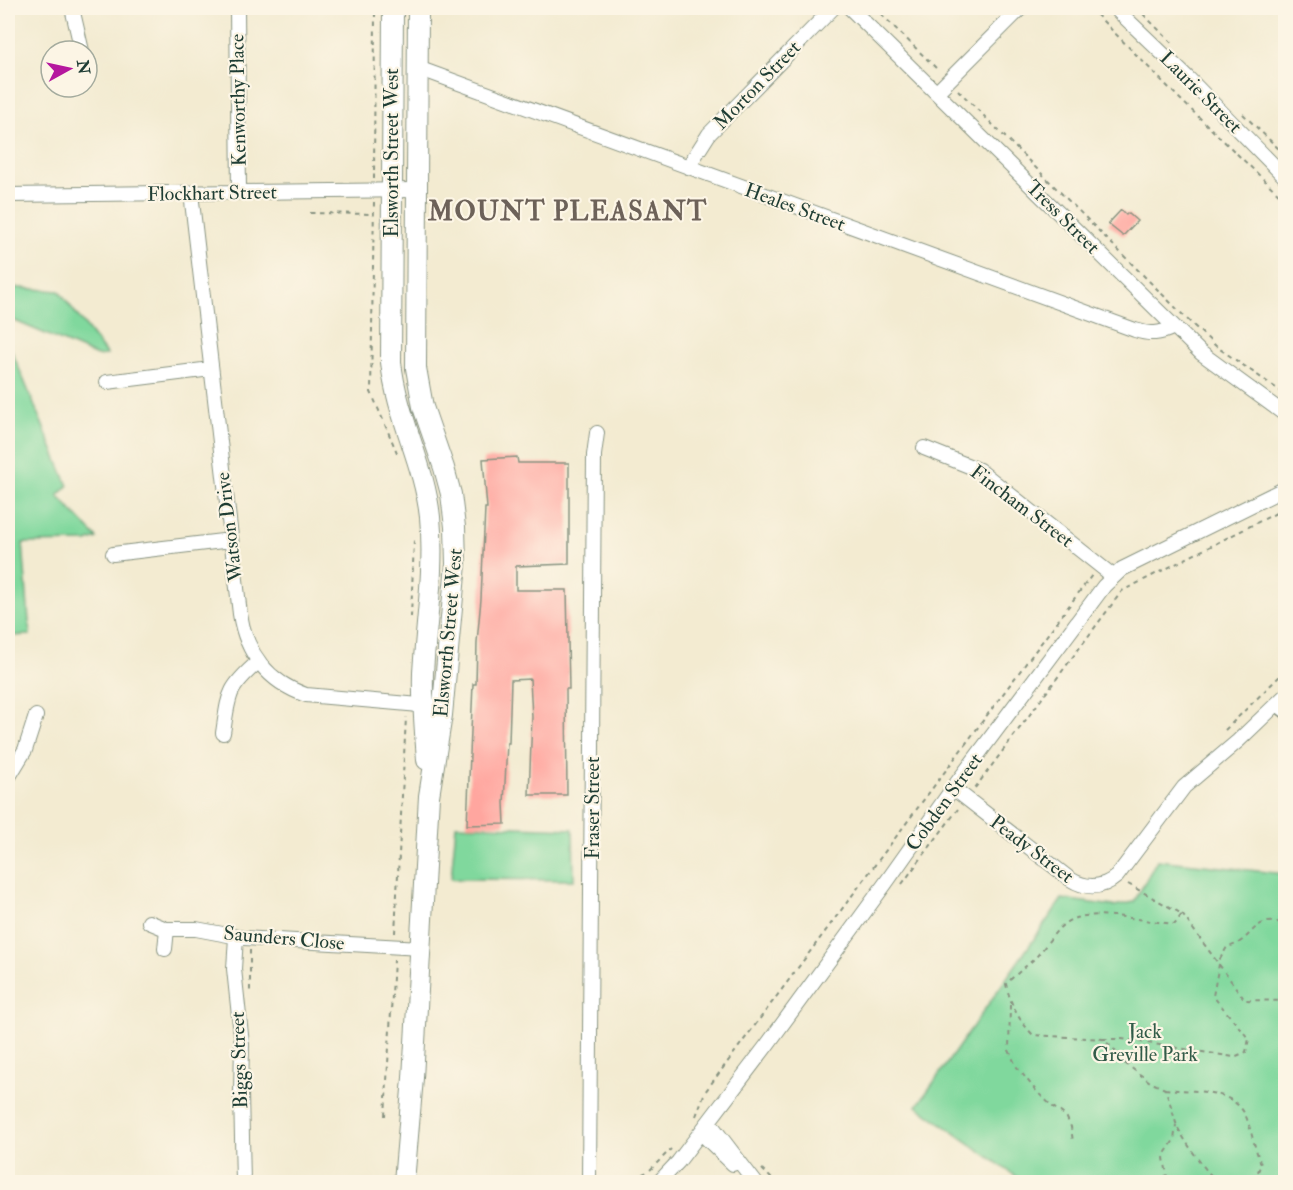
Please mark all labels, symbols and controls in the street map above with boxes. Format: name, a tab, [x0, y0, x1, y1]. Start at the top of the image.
street label: Kenworthy Place	[224, 33, 252, 167]
street label: Morton Street	[708, 35, 806, 135]
north arrow	[39, 39, 99, 99]
street label: Laurie Street	[1154, 45, 1248, 139]
text: N	[72, 58, 94, 76]
street label: Elsworth Street West	[379, 68, 404, 238]
street label: Tress Street	[1021, 175, 1106, 260]
street label: Heales Street	[741, 177, 849, 237]
street label: Flockhart Street	[147, 179, 278, 207]
district label: MOUNT PLEASANT	[427, 196, 708, 228]
street label: Fincham Street	[965, 459, 1079, 553]
street label: Watson Drive	[210, 471, 248, 584]
street label: Elsworth Street West	[428, 547, 468, 719]
street label: Cobden Street	[900, 748, 988, 856]
street label: Fraser Street	[580, 756, 605, 859]
street label: Peady Street	[985, 809, 1079, 889]
street label: Saunders Close	[223, 920, 345, 956]
street label: Biggs Street	[225, 1010, 253, 1109]
park label: Jack Greville Park	[1092, 1019, 1198, 1067]

